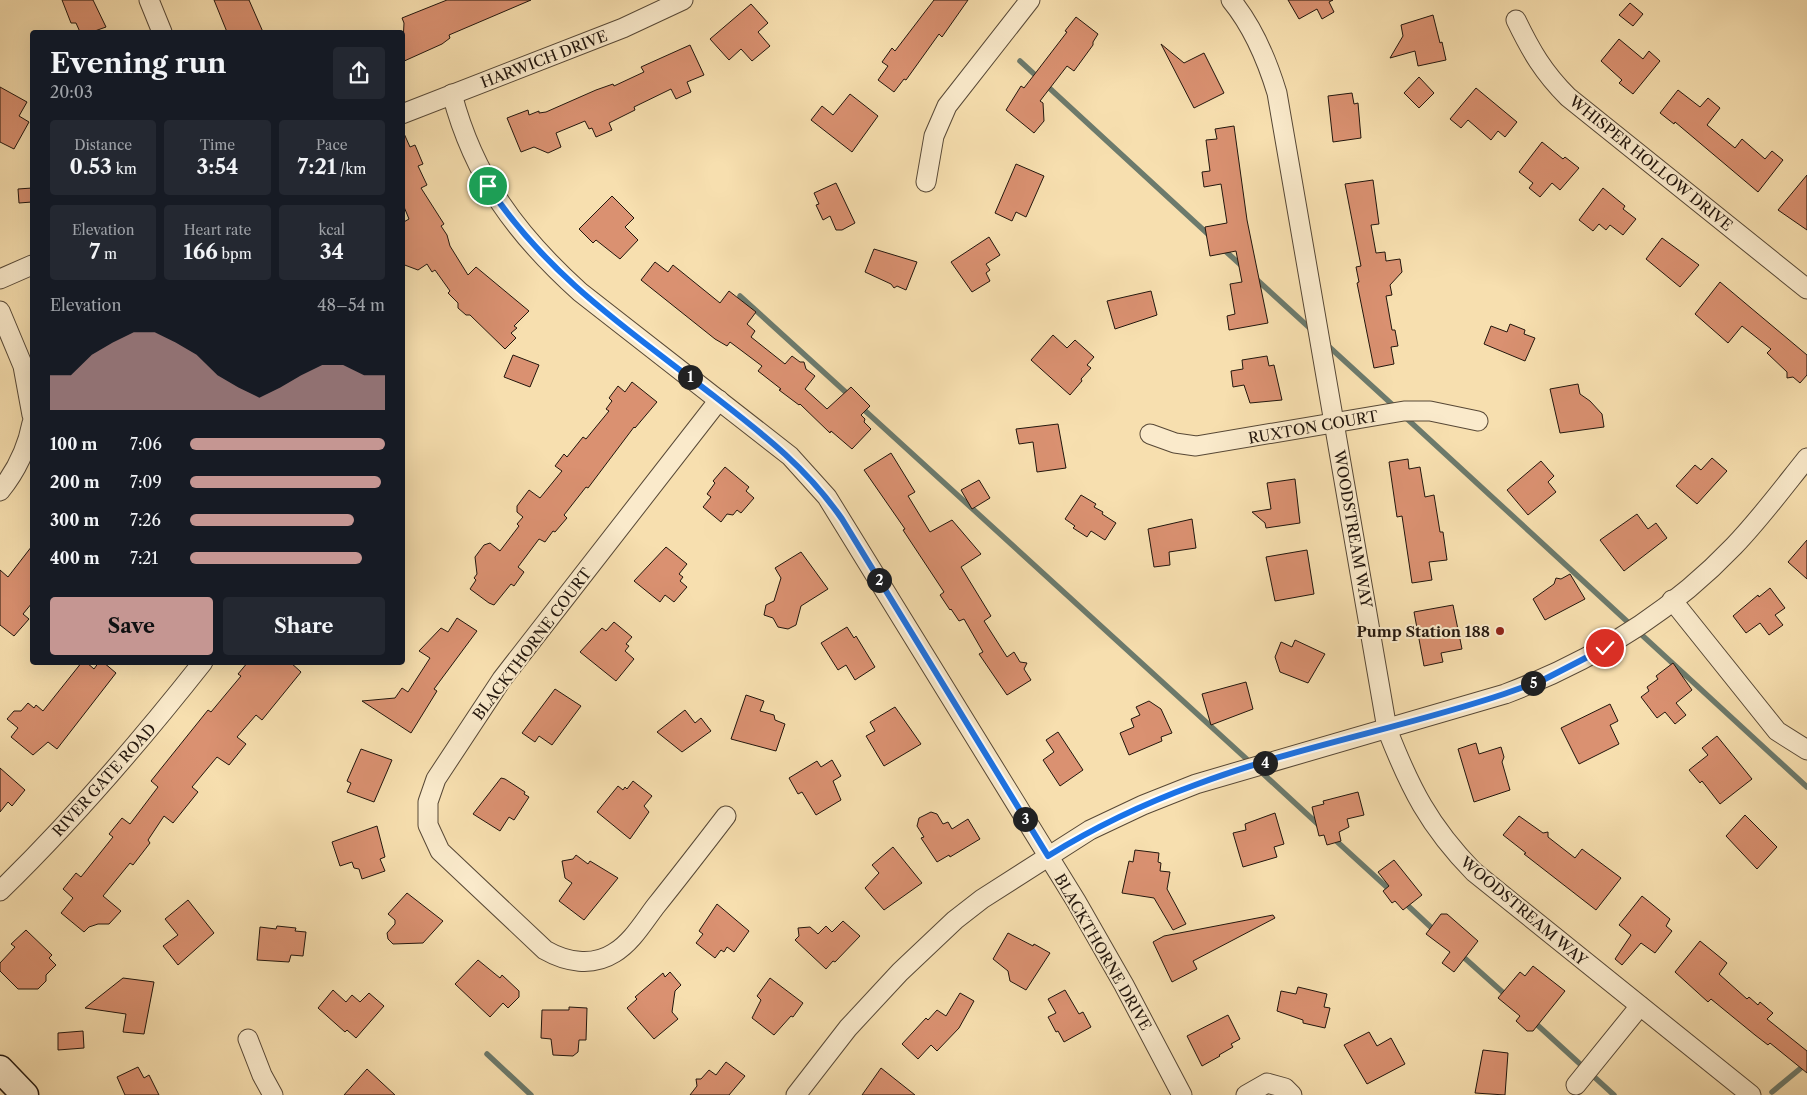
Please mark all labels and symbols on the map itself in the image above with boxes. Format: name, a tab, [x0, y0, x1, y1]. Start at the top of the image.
street label: HARWICH DRIVE	[478, 26, 610, 92]
street label: WHISPER HOLLOW DRIVE	[1565, 91, 1737, 235]
pin	[467, 165, 509, 207]
pin: 1	[678, 364, 702, 390]
street label: RUXTON COURT	[1247, 406, 1380, 448]
street label: WOODSTREAM WAY	[1330, 448, 1376, 610]
street label: BLACKTHORNE COURT	[469, 564, 596, 724]
pin: 2	[866, 568, 892, 592]
place label: Pump Station 188	[1357, 622, 1490, 641]
marker: Pump Station 188	[1494, 625, 1506, 637]
pin	[1584, 627, 1626, 669]
pin: 5	[1520, 670, 1546, 696]
street label: RIVER GATE ROAD	[48, 720, 160, 840]
pin: 4	[1252, 750, 1278, 776]
pin: 3	[1012, 806, 1038, 832]
street label: WOODSTREAM WAY	[1456, 852, 1592, 970]
street label: BLACKTHORNE DRIVE	[1050, 870, 1156, 1034]

